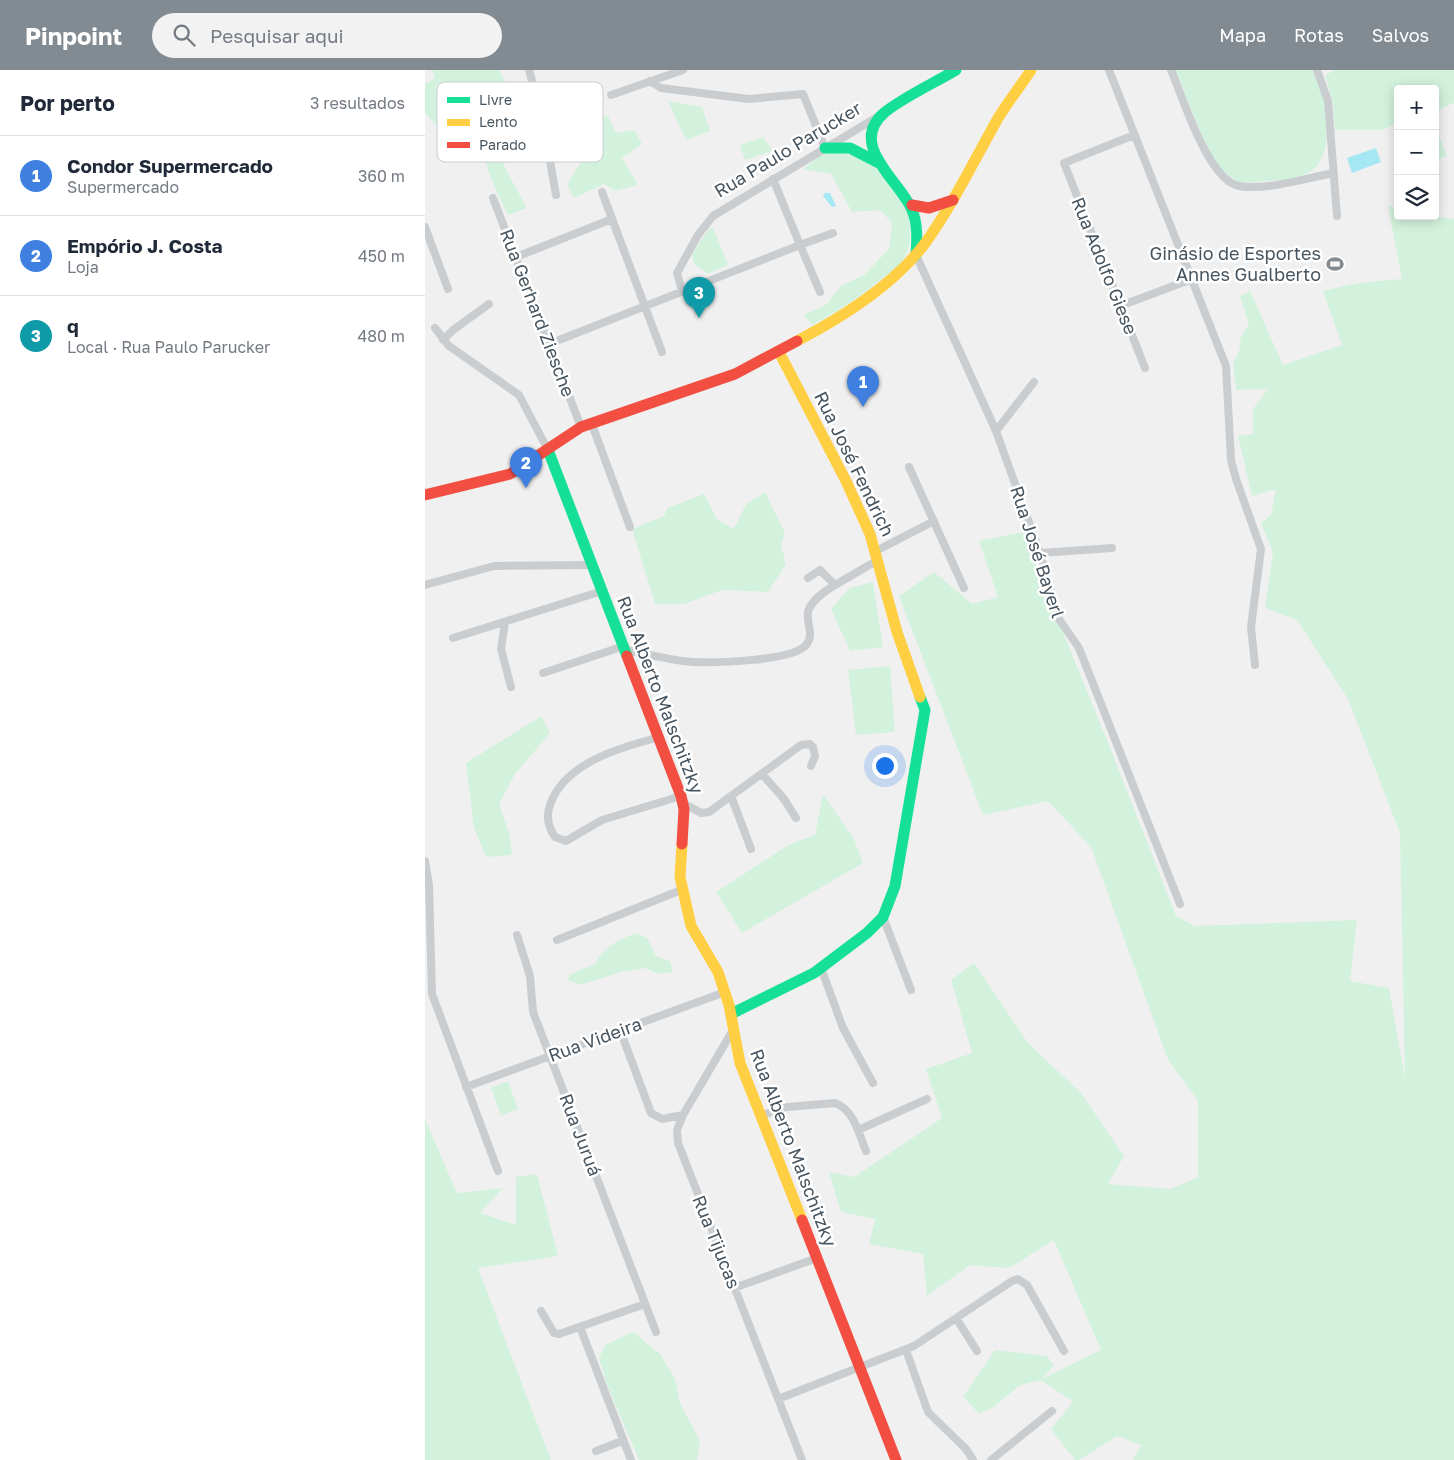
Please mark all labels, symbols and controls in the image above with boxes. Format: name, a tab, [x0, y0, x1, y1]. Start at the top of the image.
search box	[152, 13, 502, 58]
text: Pinpoint	[25, 21, 122, 50]
icon: search	[170, 21, 198, 49]
text: Pesquisar aqui	[210, 24, 344, 47]
text: Mapa	[1219, 24, 1266, 46]
text: Rotas	[1294, 24, 1344, 46]
text: Salvos	[1372, 24, 1429, 46]
legend	[437, 82, 603, 162]
map controls	[1394, 85, 1439, 220]
button: +	[1394, 85, 1439, 130]
text: Por perto	[20, 90, 115, 116]
text: Livre	[479, 91, 512, 108]
text: 3 resultados	[310, 93, 405, 113]
street label: Rua Paulo Parucker	[710, 97, 865, 202]
text: Lento	[479, 113, 517, 130]
button: −	[1394, 130, 1439, 175]
text: Parado	[479, 136, 526, 153]
text: Condor Supermercado	[67, 154, 273, 177]
text: 1	[32, 166, 40, 186]
text: 360 m	[358, 166, 405, 186]
button: layers	[1394, 175, 1439, 220]
text: Supermercado	[67, 177, 179, 197]
street label: Rua Adolfo Giese	[1067, 194, 1143, 338]
street label: Rua Gerhard Ziesche	[496, 226, 580, 400]
text: Empório J. Costa	[67, 234, 223, 257]
place label: Ginásio de Esportes Annes Gualberto	[1150, 242, 1321, 285]
text: 2	[31, 246, 41, 266]
text: 450 m	[358, 246, 405, 266]
sports icon: Ginásio de Esportes Annes Gualberto	[1325, 254, 1345, 274]
text: Loja	[67, 257, 99, 277]
pin: 3	[683, 277, 715, 318]
text: q	[67, 314, 79, 337]
text: 3	[31, 326, 41, 346]
text: 480 m	[357, 326, 405, 346]
text: Local · Rua Paulo Parucker	[67, 337, 270, 357]
pin: 1	[847, 366, 879, 407]
street label: Rua José Fendrich	[810, 387, 900, 540]
pin: 2	[510, 447, 542, 488]
street label: Rua José Bayerl	[1006, 483, 1070, 621]
street label: Rua Alberto Malschitzky	[613, 593, 709, 797]
your location	[872, 753, 898, 779]
street label: Rua Videira	[545, 1012, 644, 1066]
street label: Rua Alberto Malschitzky	[746, 1046, 842, 1250]
street label: Rua Juruá	[555, 1090, 607, 1179]
street label: Rua Tijucas	[688, 1192, 746, 1291]

